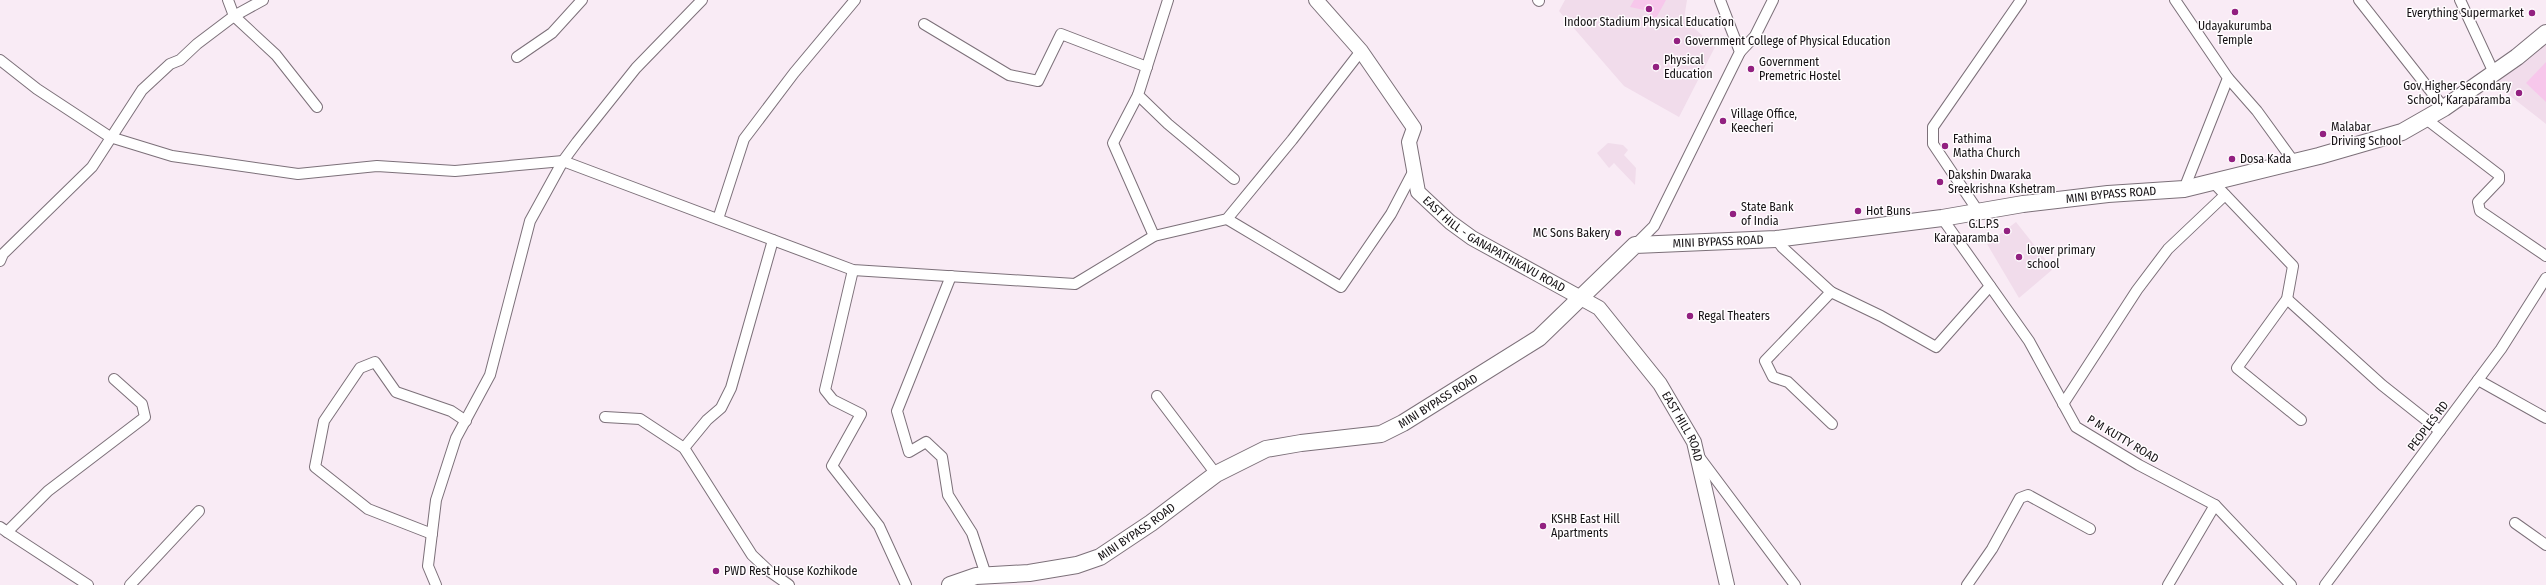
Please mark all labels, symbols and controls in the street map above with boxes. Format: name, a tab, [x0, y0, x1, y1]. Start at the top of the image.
marker: Indoor Stadium Physical Education	[1644, 4, 1654, 14]
place label: Everything Supermarket	[2406, 6, 2524, 20]
marker: Udayakurumba Temple	[2230, 7, 2240, 17]
marker: Everything Supermarket	[2527, 8, 2537, 18]
place label: Indoor Stadium Physical Education	[1564, 15, 1734, 29]
place label: Udayakurumba Temple	[2198, 19, 2272, 47]
place label: Government College of Physical Education	[1685, 34, 1891, 48]
marker: Government College of Physical Education	[1672, 36, 1682, 46]
place label: Physical Education	[1664, 53, 1713, 81]
place label: Government Premetric Hostel	[1759, 55, 1841, 83]
marker: Physical Education	[1651, 62, 1661, 72]
marker: Government Premetric Hostel	[1746, 64, 1756, 74]
place label: Gov Higher Secondary School, Karaparamba	[2403, 79, 2512, 107]
marker: Gov Higher Secondary School, Karaparamba	[2514, 88, 2524, 98]
place label: Village Office, Keecheri	[1731, 107, 1797, 135]
marker: Village Office, Keecheri	[1718, 116, 1728, 126]
place label: Malabar Driving School	[2331, 120, 2402, 148]
marker: Malabar Driving School	[2318, 129, 2328, 139]
place label: Fathima Matha Church	[1953, 132, 2020, 160]
marker: Fathima Matha Church	[1940, 141, 1950, 151]
place label: Dosa Kada	[2240, 152, 2292, 166]
marker: Dosa Kada	[2227, 154, 2237, 164]
place label: Dakshin Dwaraka Sreekrishna Kshetram	[1948, 168, 2056, 196]
marker: Dakshin Dwaraka Sreekrishna Kshetram	[1935, 177, 1945, 187]
street label: MINI BYPASS ROAD	[2065, 184, 2157, 206]
street label: EAST HILL - GANAPATHIKAVU ROAD	[1420, 193, 1568, 295]
place label: State Bank of India	[1741, 200, 1794, 228]
place label: Hot Buns	[1866, 204, 1911, 218]
marker: Hot Buns	[1853, 206, 1863, 216]
marker: State Bank of India	[1728, 209, 1738, 219]
place label: G.L.P.S Karaparamba	[1934, 217, 1999, 245]
place label: MC Sons Bakery	[1533, 226, 1611, 240]
marker: G.L.P.S Karaparamba	[2002, 226, 2012, 236]
marker: MC Sons Bakery	[1613, 228, 1623, 238]
street label: MINI BYPASS ROAD	[1672, 233, 1764, 250]
place label: lower primary school	[2027, 243, 2096, 271]
marker: lower primary school	[2014, 252, 2024, 262]
place label: Regal Theaters	[1698, 309, 1770, 323]
marker: Regal Theaters	[1685, 311, 1695, 321]
street label: MINI BYPASS ROAD	[1396, 371, 1480, 431]
street label: EAST HILL ROAD	[1659, 389, 1705, 463]
street label: PEOPLES RD	[2405, 398, 2451, 454]
street label: P M KUTTY ROAD	[2085, 412, 2161, 466]
street label: MINI BYPASS ROAD	[1095, 500, 1178, 563]
place label: KSHB East Hill Apartments	[1551, 512, 1620, 540]
marker: KSHB East Hill Apartments	[1538, 521, 1548, 531]
place label: PWD Rest House Kozhikode	[724, 564, 858, 578]
marker: PWD Rest House Kozhikode	[711, 566, 721, 576]

